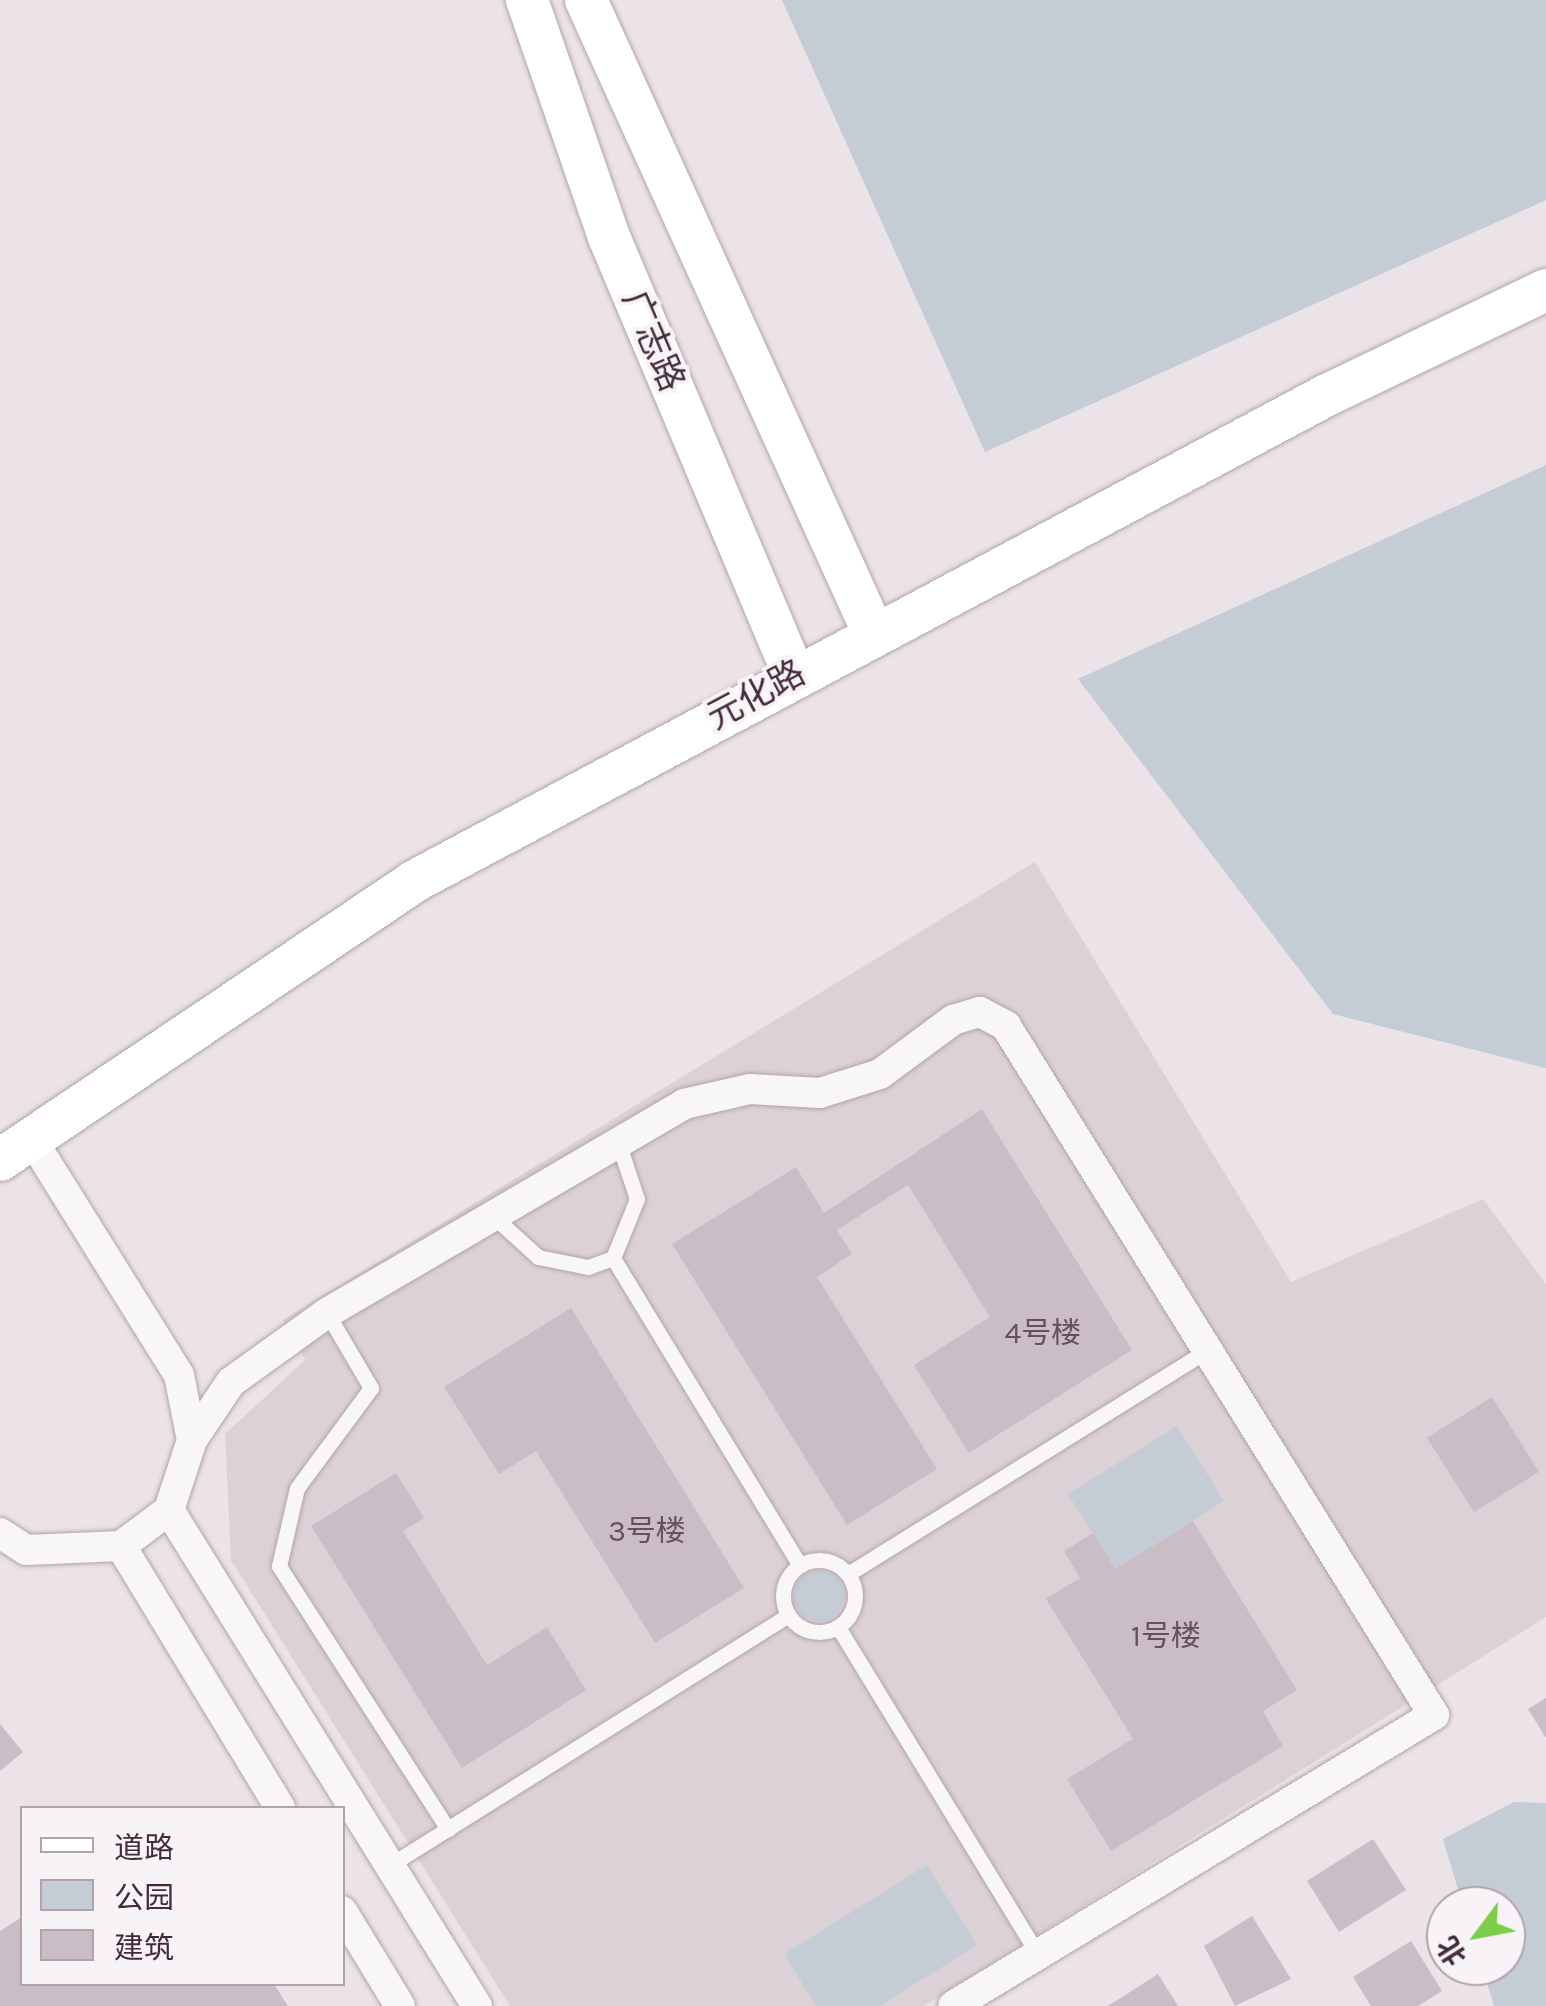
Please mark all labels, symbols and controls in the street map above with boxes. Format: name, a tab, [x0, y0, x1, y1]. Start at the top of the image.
street label: 广志路	[613, 284, 693, 398]
street label: 元化路	[700, 652, 812, 738]
house number: 4号楼	[1005, 1315, 1081, 1351]
house number: 3号楼	[608, 1513, 686, 1549]
house number: 1号楼	[1131, 1618, 1201, 1654]
legend	[20, 1806, 345, 1986]
text: 道路	[114, 1830, 174, 1866]
text: 公园	[114, 1880, 174, 1916]
north arrow	[1426, 1886, 1526, 1986]
text: 建筑	[114, 1930, 174, 1966]
text: 北	[1430, 1930, 1473, 1972]

